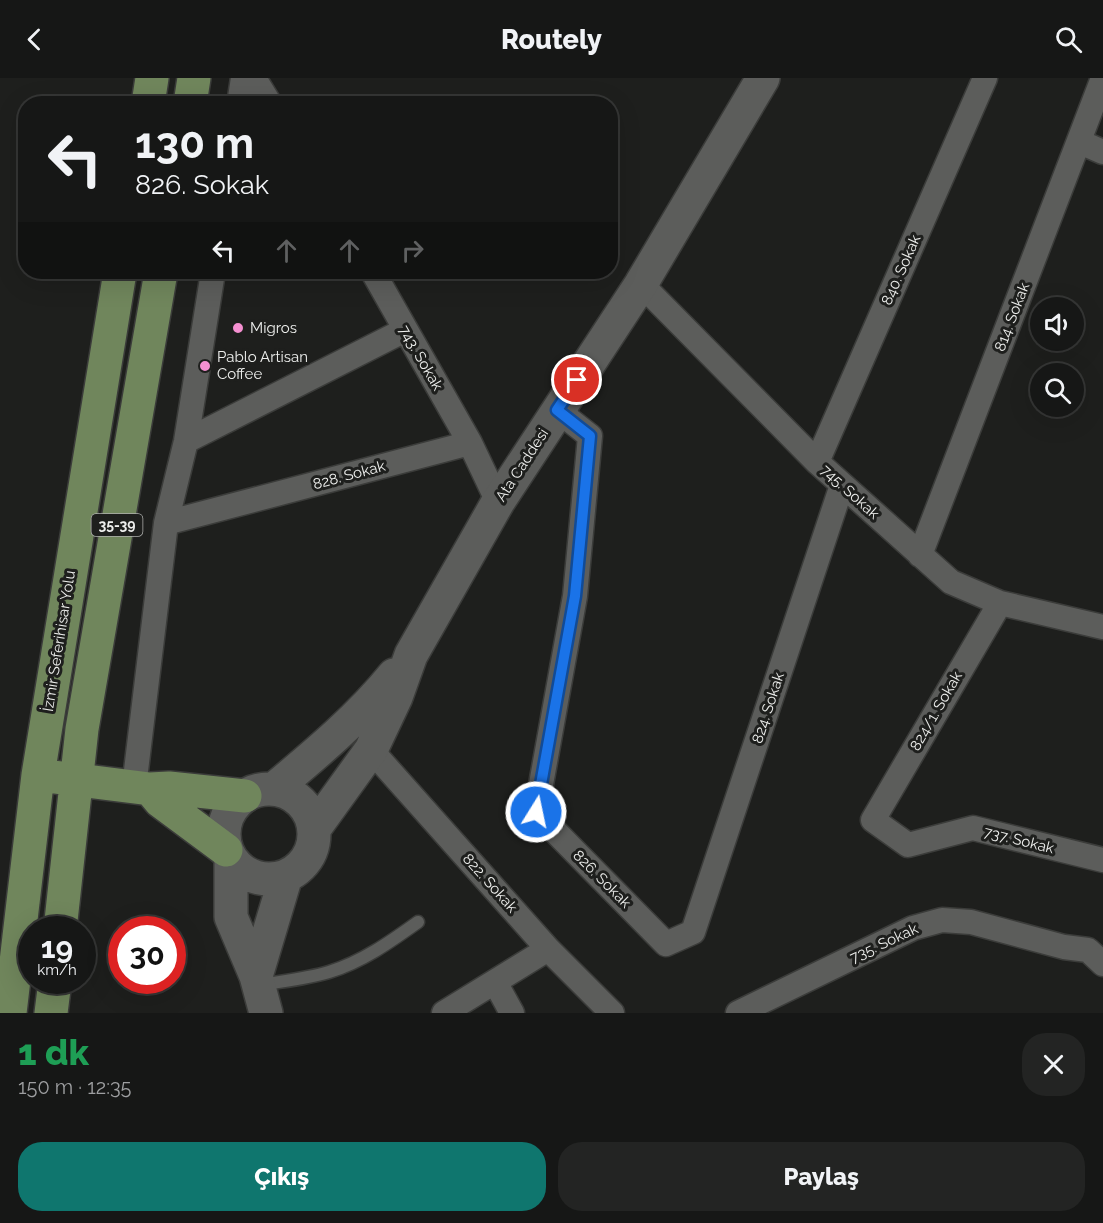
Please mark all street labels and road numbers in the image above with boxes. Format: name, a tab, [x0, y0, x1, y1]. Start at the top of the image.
street label: 840. Sokak	[878, 232, 924, 308]
street label: 814. Sokak	[991, 280, 1033, 354]
street label: 743. Sokak	[395, 322, 447, 394]
street label: Ata Caddesi	[492, 425, 552, 505]
street label: 828. Sokak	[311, 457, 387, 493]
street label: 745. Sokak	[817, 461, 883, 523]
road number: 35-39	[92, 514, 142, 536]
street label: İzmir Seferihisar Yolu	[38, 569, 79, 713]
street label: 824/1. Sokak	[906, 668, 966, 754]
street label: 824. Sokak	[748, 670, 788, 746]
street label: 737. Sokak	[982, 823, 1056, 857]
street label: 826. Sokak	[569, 846, 635, 912]
street label: 822. Sokak	[459, 850, 521, 916]
street label: 735. Sokak	[847, 919, 921, 967]

